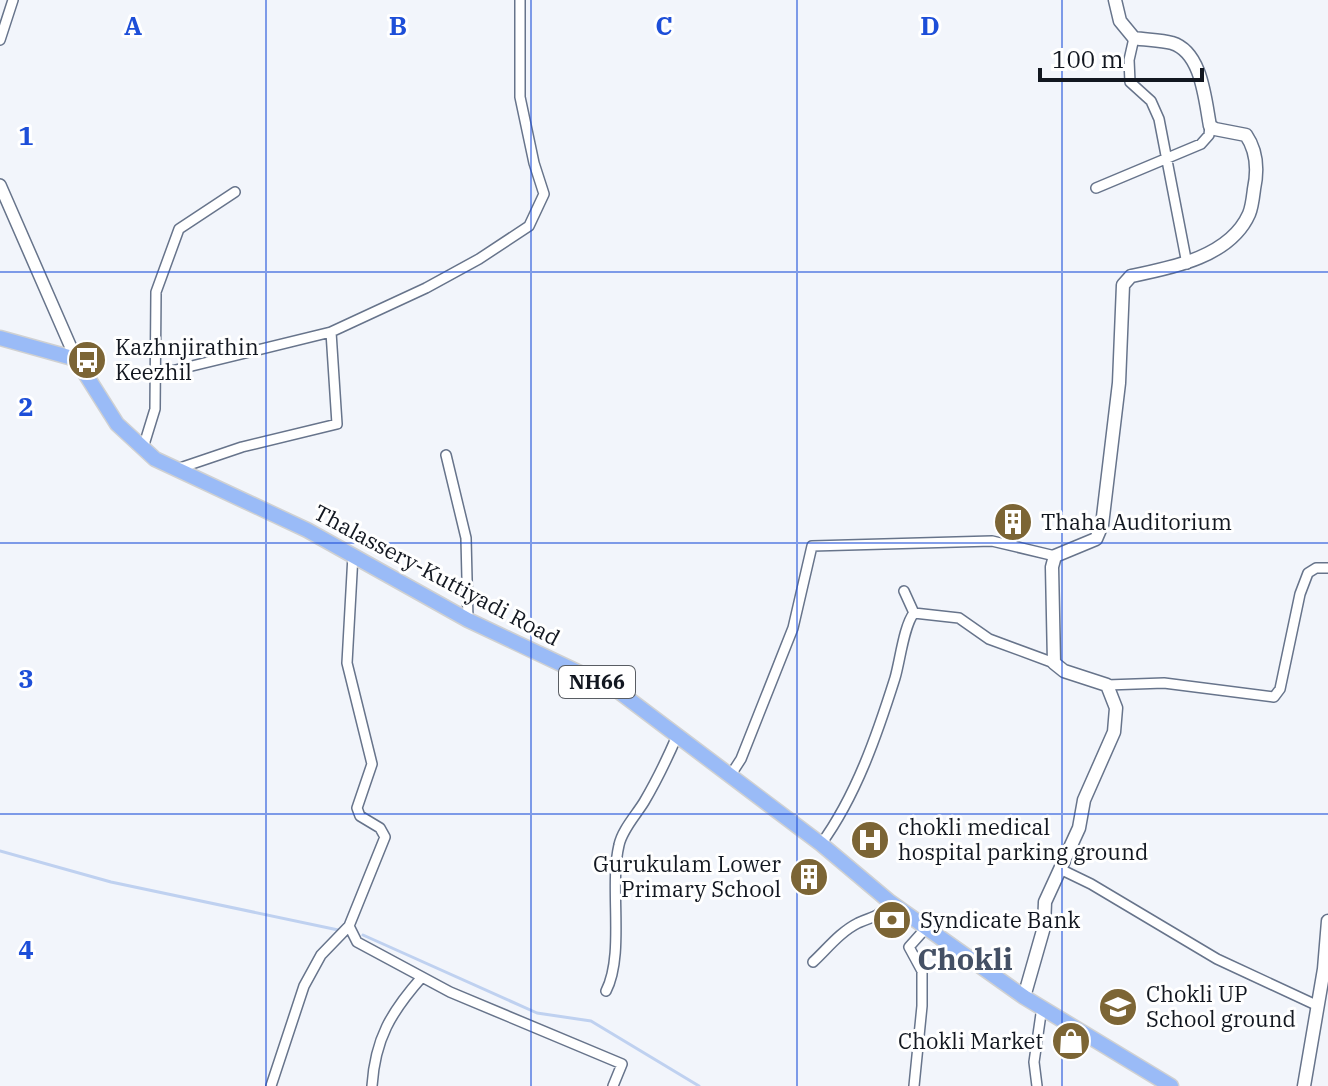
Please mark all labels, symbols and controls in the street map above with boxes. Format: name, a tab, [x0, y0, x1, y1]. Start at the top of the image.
text: A	[124, 8, 142, 42]
text: B	[389, 8, 407, 42]
text: C	[655, 8, 673, 42]
text: D	[920, 8, 940, 42]
scale bar	[1040, 32, 1202, 82]
text: 100 m	[1052, 43, 1124, 75]
text: 1	[18, 118, 34, 152]
place label: Kazhnjirathin Keezhil	[115, 332, 259, 386]
bus stop icon: Kazhnjirathin Keezhil	[66, 339, 108, 381]
text: 2	[18, 389, 34, 423]
street label: Thalassery-Kuttiyadi Road	[309, 497, 565, 652]
building icon: Thaha Auditorium	[992, 501, 1034, 543]
place label: Thaha Auditorium	[1041, 507, 1232, 536]
text: 3	[18, 661, 34, 695]
road number: NH66	[559, 666, 635, 698]
place label: chokli medical hospital parking ground	[898, 812, 1148, 866]
hospital icon: chokli medical hospital parking ground	[849, 819, 891, 861]
place label: Gurukulam Lower Primary School	[593, 849, 781, 903]
building icon: Gurukulam Lower Primary School	[788, 856, 830, 898]
bank icon: Syndicate Bank	[871, 899, 913, 941]
place label: Syndicate Bank	[920, 905, 1081, 934]
text: 4	[18, 932, 34, 966]
district label: Chokli	[917, 939, 1013, 978]
place label: Chokli UP School ground	[1146, 979, 1296, 1033]
school or university icon: Chokli UP School ground	[1097, 986, 1139, 1028]
shop icon: Chokli Market	[1050, 1020, 1092, 1062]
place label: Chokli Market	[898, 1026, 1043, 1055]

